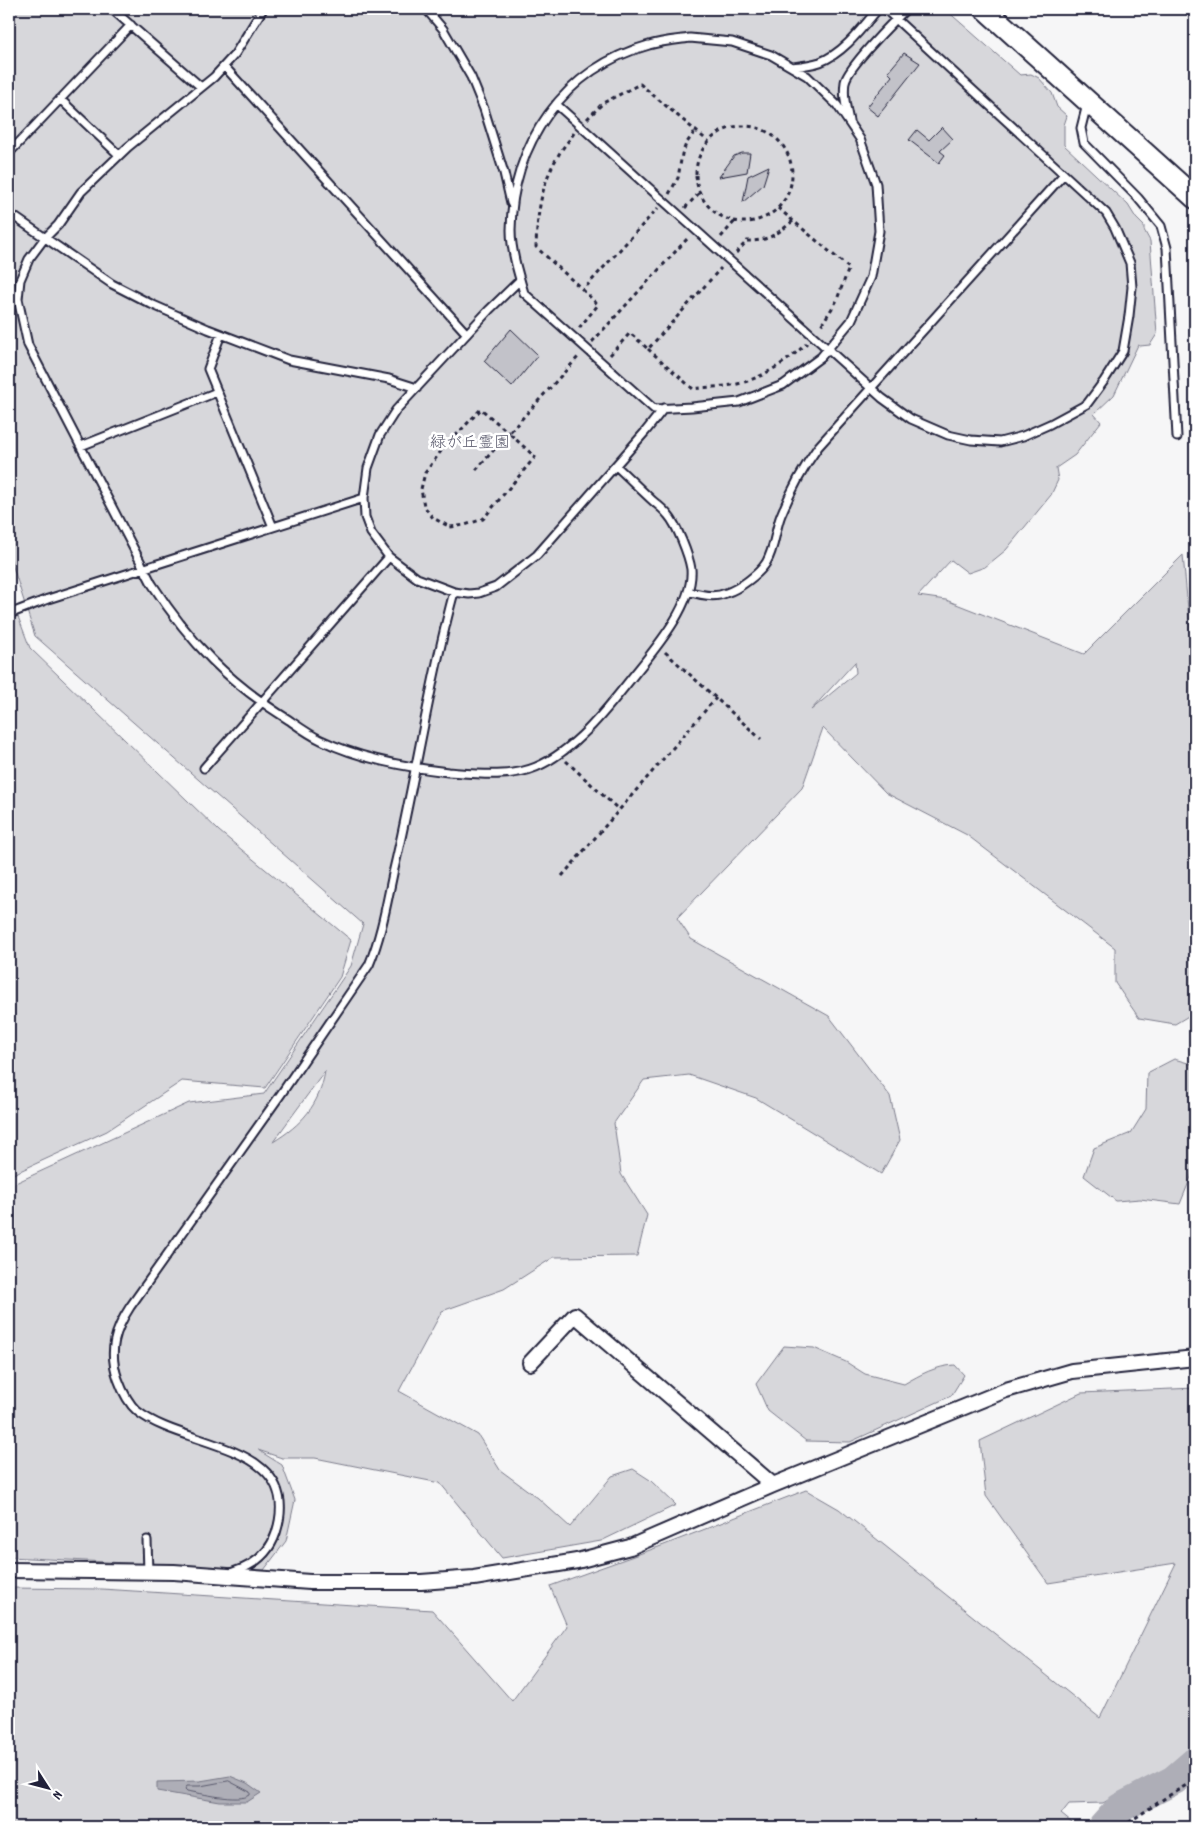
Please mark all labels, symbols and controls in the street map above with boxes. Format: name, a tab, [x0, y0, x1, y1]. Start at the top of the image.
park label: 緑が丘霊園	[430, 432, 510, 455]
north arrow	[22, 1764, 72, 1814]
text: N	[47, 1786, 67, 1803]

